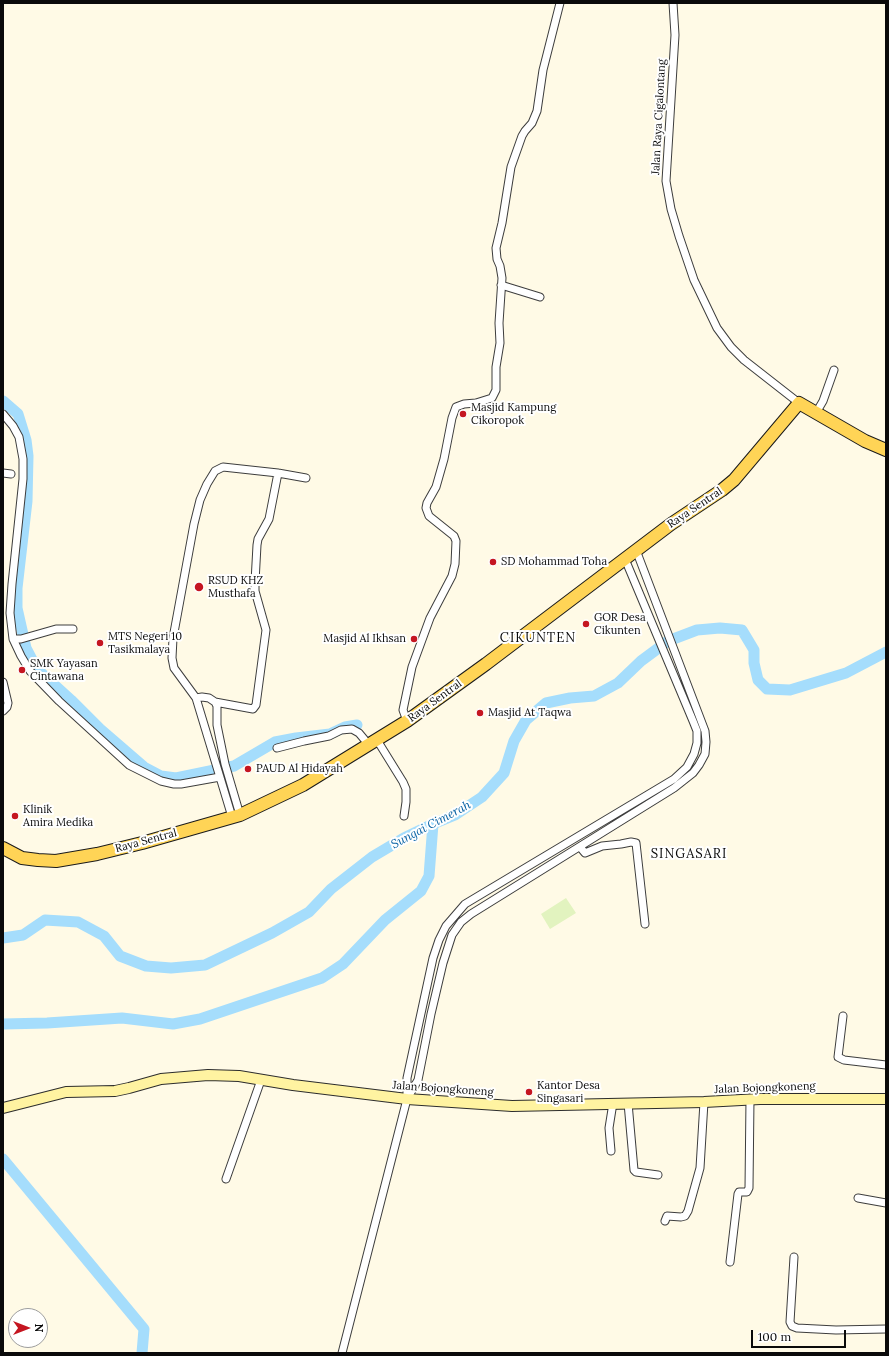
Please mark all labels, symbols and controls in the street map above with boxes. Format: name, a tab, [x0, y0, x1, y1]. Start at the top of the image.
street label: Jalan Raya Cigalontang	[649, 59, 669, 175]
place label: Masjid Kampung Cikoropok	[471, 401, 556, 427]
marker: Masjid Kampung Cikoropok	[458, 409, 468, 419]
street label: Raya Sentral	[665, 485, 725, 531]
place label: SD Mohammad Toha	[501, 555, 607, 569]
marker: SD Mohammad Toha	[488, 557, 498, 567]
place label: RSUD KHZ Musthafa	[208, 574, 263, 600]
marker: RSUD KHZ Musthafa	[193, 581, 205, 593]
place label: GOR Desa Cikunten	[594, 611, 646, 637]
marker: GOR Desa Cikunten	[581, 619, 591, 629]
place label: MTS Negeri 10 Tasikmalaya	[108, 630, 182, 656]
district label: CIKUNTEN	[500, 630, 576, 646]
place label: Masjid Al Ikhsan	[323, 632, 406, 646]
marker: Masjid Al Ikhsan	[409, 634, 419, 644]
marker: MTS Negeri 10 Tasikmalaya	[95, 638, 105, 648]
place label: SMK Yayasan Cintawana	[30, 657, 98, 683]
marker: SMK Yayasan Cintawana	[17, 665, 27, 675]
street label: Raya Sentral	[406, 677, 464, 725]
place label: Masjid At Taqwa	[488, 706, 571, 720]
marker: Masjid At Taqwa	[475, 708, 485, 718]
place label: PAUD Al Hidayah	[256, 762, 343, 776]
marker: PAUD Al Hidayah	[243, 764, 253, 774]
water label: Sungai Cimerah	[389, 798, 473, 852]
place label: Klinik Amira Medika	[23, 803, 93, 829]
marker: Klinik Amira Medika	[10, 811, 20, 821]
street label: Raya Sentral	[114, 826, 178, 856]
district label: SINGASARI	[651, 846, 727, 862]
street label: Jalan Bojongkoneng	[392, 1079, 494, 1099]
place label: Kantor Desa Singasari	[537, 1079, 600, 1105]
street label: Jalan Bojongkoneng	[714, 1080, 816, 1096]
marker: Kantor Desa Singasari	[524, 1087, 534, 1097]
north arrow	[8, 1308, 48, 1348]
scale bar	[753, 1322, 848, 1348]
text: N	[32, 1324, 46, 1332]
text: 100 m	[758, 1329, 791, 1344]

